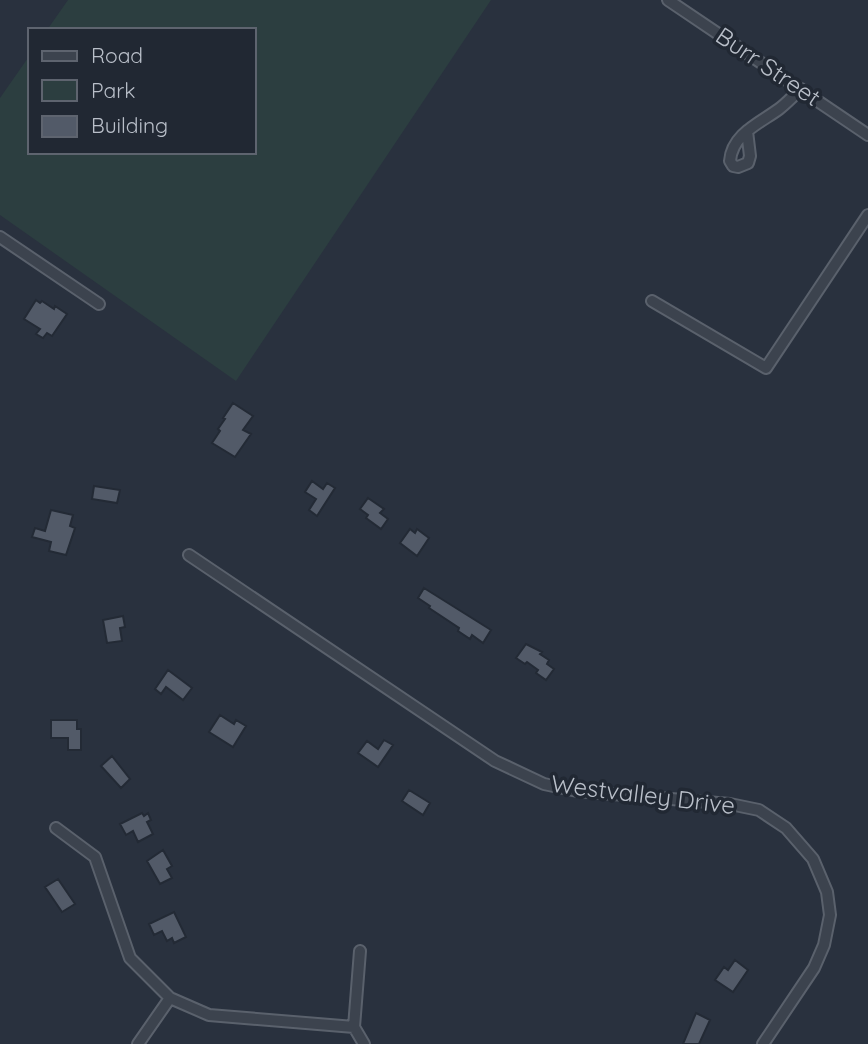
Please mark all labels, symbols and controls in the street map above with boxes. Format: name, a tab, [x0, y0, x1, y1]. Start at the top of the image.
street label: Burr Street	[710, 20, 827, 112]
legend	[28, 28, 256, 154]
text: Road	[91, 42, 143, 68]
text: Park	[91, 77, 135, 103]
text: Building	[91, 112, 168, 138]
street label: Westvalley Drive	[549, 768, 737, 820]

